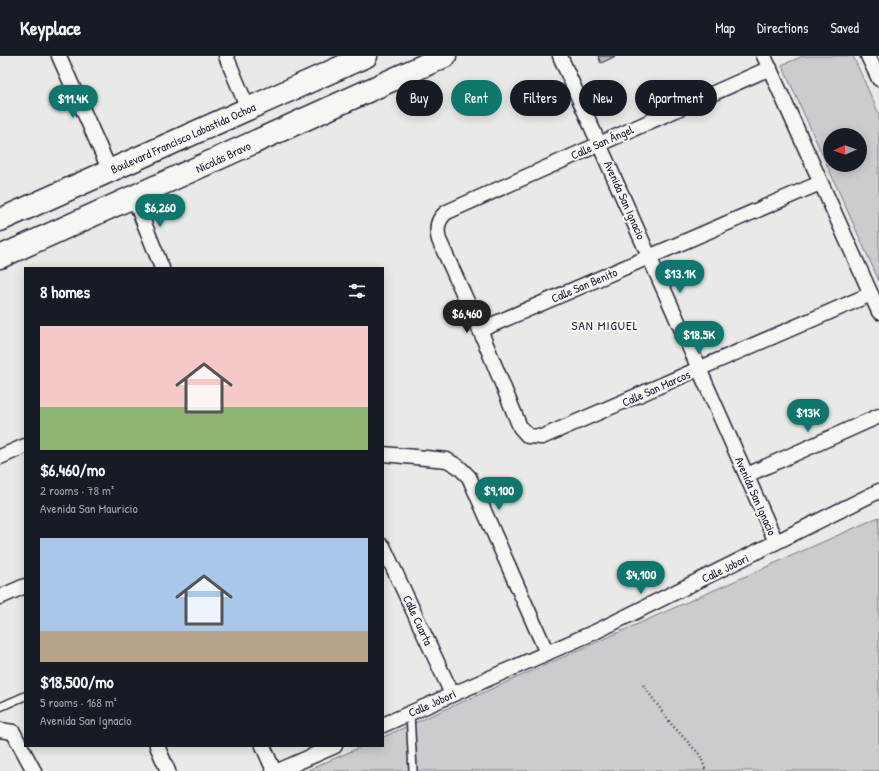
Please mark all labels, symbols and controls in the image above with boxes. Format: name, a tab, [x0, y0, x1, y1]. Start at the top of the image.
text: Keyplace	[20, 15, 81, 41]
text: Map	[715, 18, 735, 37]
text: Directions	[757, 18, 808, 37]
text: Saved	[830, 18, 859, 37]
chip: Buy	[396, 80, 443, 116]
chip: Rent	[451, 80, 502, 116]
chip: Filters	[510, 80, 571, 116]
chip: New	[579, 80, 627, 116]
chip: Apartment	[635, 80, 717, 116]
pin: $11.4K	[40, 85, 106, 119]
text: $11.4K	[58, 89, 88, 107]
street label: Boulevard Francisco Labastida Ochoa	[108, 98, 258, 178]
street label: Calle San Ángel	[568, 120, 637, 163]
north arrow	[823, 128, 867, 172]
map controls	[823, 128, 867, 172]
street label: Nicolás Bravo	[193, 137, 253, 177]
street label: Avenida San Ignacio	[600, 158, 650, 242]
pin: $6,260	[127, 194, 193, 228]
text: $6,260	[144, 198, 176, 216]
pin: $13.1K	[647, 260, 713, 294]
street label: Calle San Benito	[548, 263, 620, 307]
text: $13.1K	[664, 264, 696, 282]
text: 8 homes	[40, 280, 90, 303]
icon: filters	[346, 280, 368, 302]
pin: $6,460	[434, 300, 500, 334]
text: $6,460	[452, 304, 482, 322]
district label: SAN MIGUEL	[572, 316, 638, 334]
pin: $18.5K	[666, 321, 732, 355]
text: $18.5K	[683, 325, 715, 343]
icon: home	[168, 352, 240, 424]
street label: Calle San Marcos	[619, 365, 693, 411]
pin: $13K	[784, 399, 832, 433]
text: $13K	[796, 403, 820, 421]
street label: Avenida San Ignacio	[731, 454, 781, 538]
text: $6,460/mo	[40, 458, 105, 481]
pin: $9,100	[466, 477, 532, 511]
text: 2 rooms · 78 m²	[40, 481, 114, 499]
text: $9,100	[484, 481, 514, 499]
text: Avenida San Mauricio	[40, 499, 138, 517]
street label: Calle Jobori	[699, 549, 751, 587]
pin: $4,100	[608, 561, 674, 595]
icon: home	[168, 564, 240, 636]
text: $4,100	[626, 565, 656, 583]
street label: Calle Cuarta	[399, 592, 437, 648]
text: $18,500/mo	[40, 670, 114, 693]
street label: Calle Jobori	[406, 685, 458, 721]
text: 5 rooms · 168 m²	[40, 693, 117, 711]
text: Avenida San Ignacio	[40, 711, 132, 729]

